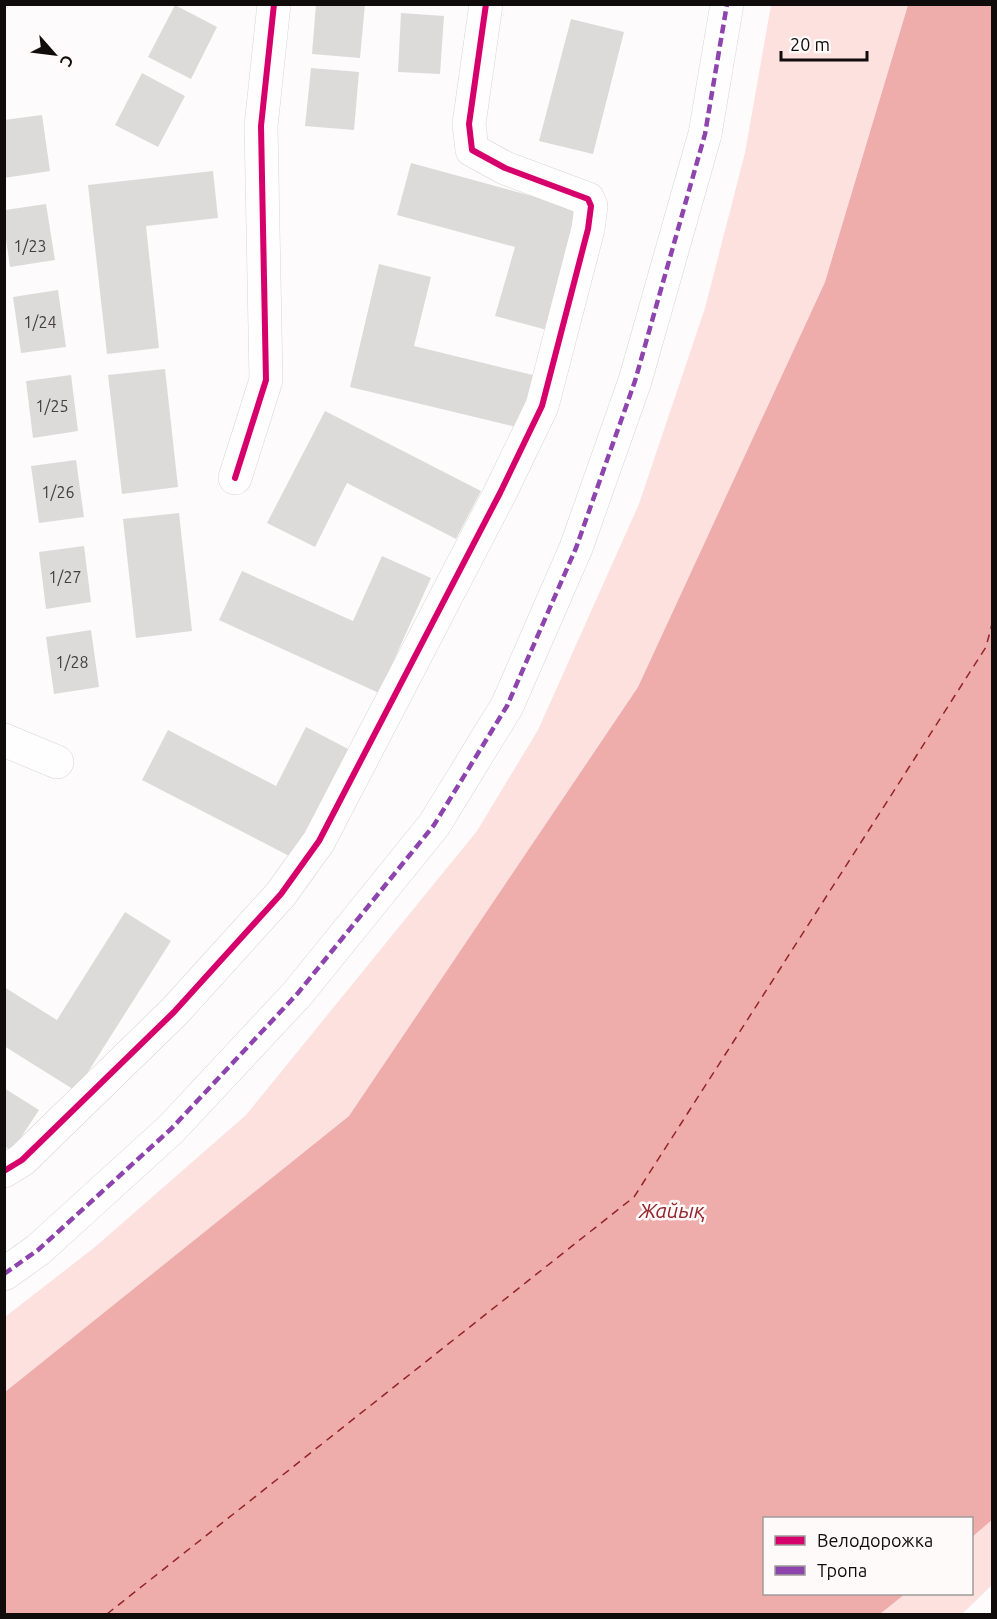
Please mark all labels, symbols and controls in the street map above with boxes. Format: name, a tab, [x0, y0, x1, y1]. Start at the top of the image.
north arrow	[24, 24, 84, 84]
scale bar	[781, 24, 866, 62]
text: 20 m	[790, 34, 830, 54]
text: С	[57, 52, 78, 70]
house number: 1/23	[14, 237, 46, 255]
house number: 1/24	[24, 313, 56, 331]
house number: 1/25	[36, 397, 68, 415]
house number: 1/26	[42, 483, 74, 501]
house number: 1/27	[49, 568, 81, 586]
house number: 1/28	[56, 653, 88, 671]
water label: Жайық	[638, 1198, 705, 1222]
legend	[763, 1517, 973, 1595]
text: Велодорожка	[817, 1530, 933, 1550]
text: Тропа	[817, 1560, 867, 1580]

